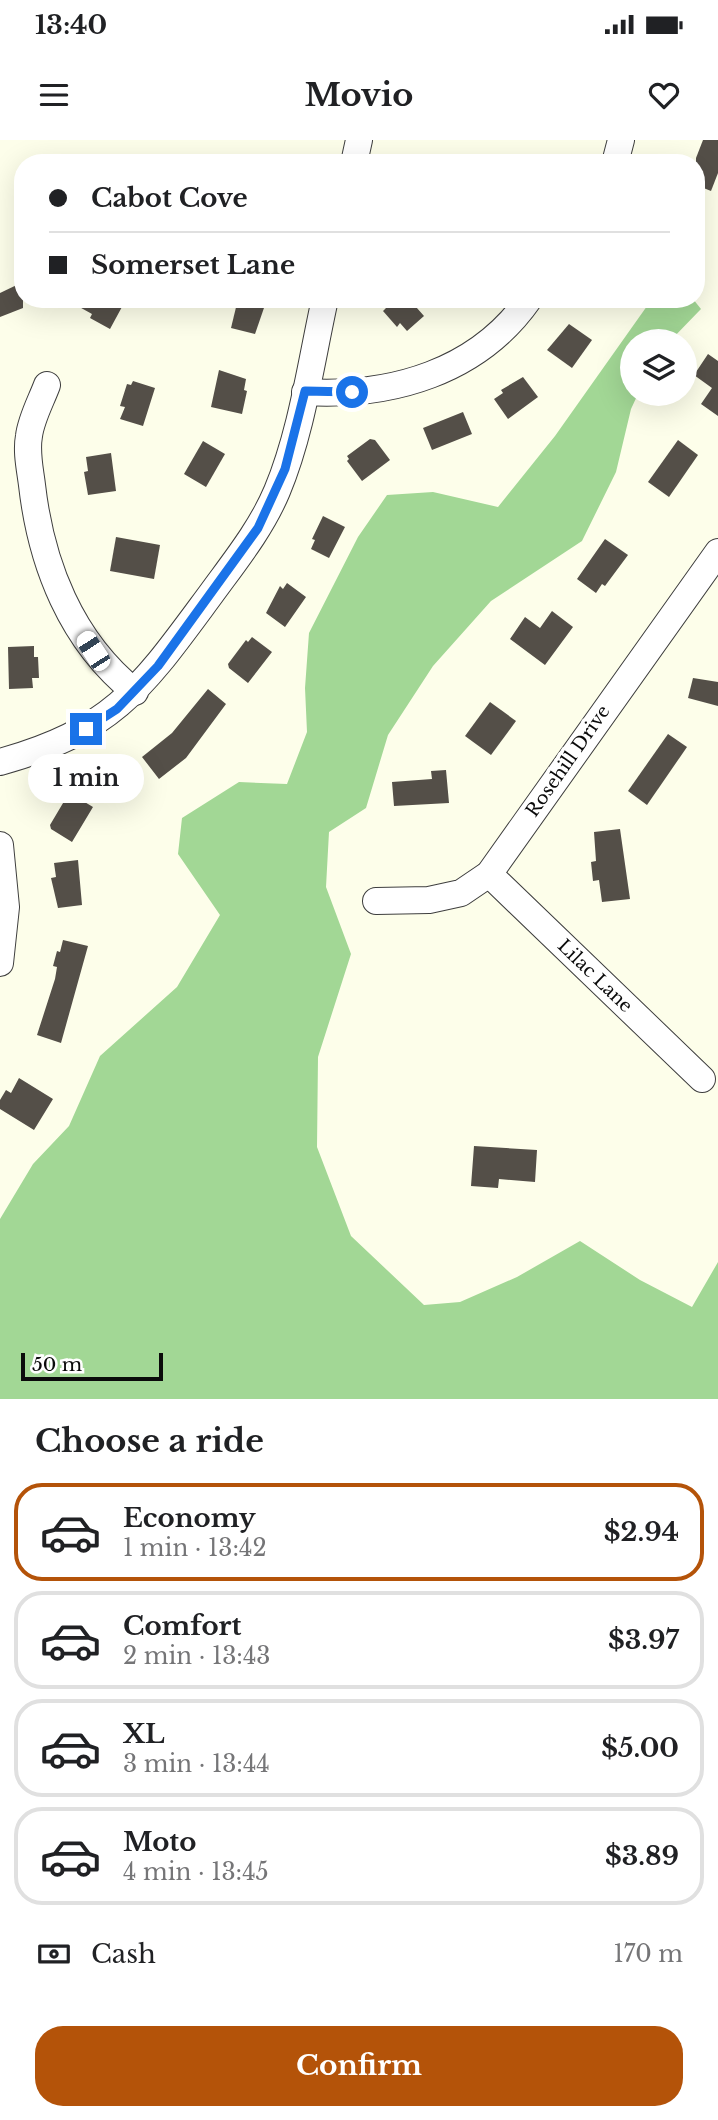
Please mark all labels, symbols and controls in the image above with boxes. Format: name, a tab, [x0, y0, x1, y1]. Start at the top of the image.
text: 13:40	[35, 9, 107, 41]
text: Movio	[305, 75, 413, 115]
icon: menu	[35, 76, 73, 114]
icon: heart	[645, 76, 683, 114]
text: Cabot Cove	[91, 182, 248, 214]
text: Somerset Lane	[91, 249, 295, 281]
map controls	[620, 329, 697, 406]
button: layers	[620, 329, 697, 406]
route start	[336, 376, 368, 408]
car	[73, 628, 114, 674]
street label: Rosehill Drive	[521, 701, 615, 821]
route end	[70, 713, 102, 745]
callout: 1 min	[28, 754, 144, 802]
text: 1 min	[53, 764, 119, 792]
street label: Lilac Lane	[553, 935, 637, 1017]
scale bar	[21, 1350, 163, 1382]
text: 50 m	[32, 1353, 82, 1376]
text: Choose a ride	[35, 1421, 264, 1461]
icon: car	[39, 1501, 102, 1564]
text: Economy	[123, 1502, 256, 1534]
text: $2.94	[604, 1516, 679, 1548]
text: 1 min · 13:42	[123, 1534, 267, 1562]
icon: car	[39, 1609, 102, 1672]
text: Comfort	[123, 1610, 241, 1642]
text: $3.97	[608, 1624, 679, 1656]
text: 2 min · 13:43	[123, 1642, 271, 1670]
icon: car	[39, 1717, 102, 1780]
text: XL	[123, 1718, 165, 1750]
text: $5.00	[601, 1732, 679, 1764]
text: 3 min · 13:44	[123, 1750, 270, 1778]
icon: car	[39, 1825, 102, 1888]
text: Moto	[123, 1826, 196, 1858]
text: $3.89	[605, 1840, 679, 1872]
text: 4 min · 13:45	[123, 1858, 269, 1886]
icon: cash	[35, 1935, 73, 1973]
text: Cash	[91, 1938, 156, 1970]
text: 170 m	[613, 1940, 683, 1968]
button: Confirm	[35, 2026, 683, 2106]

